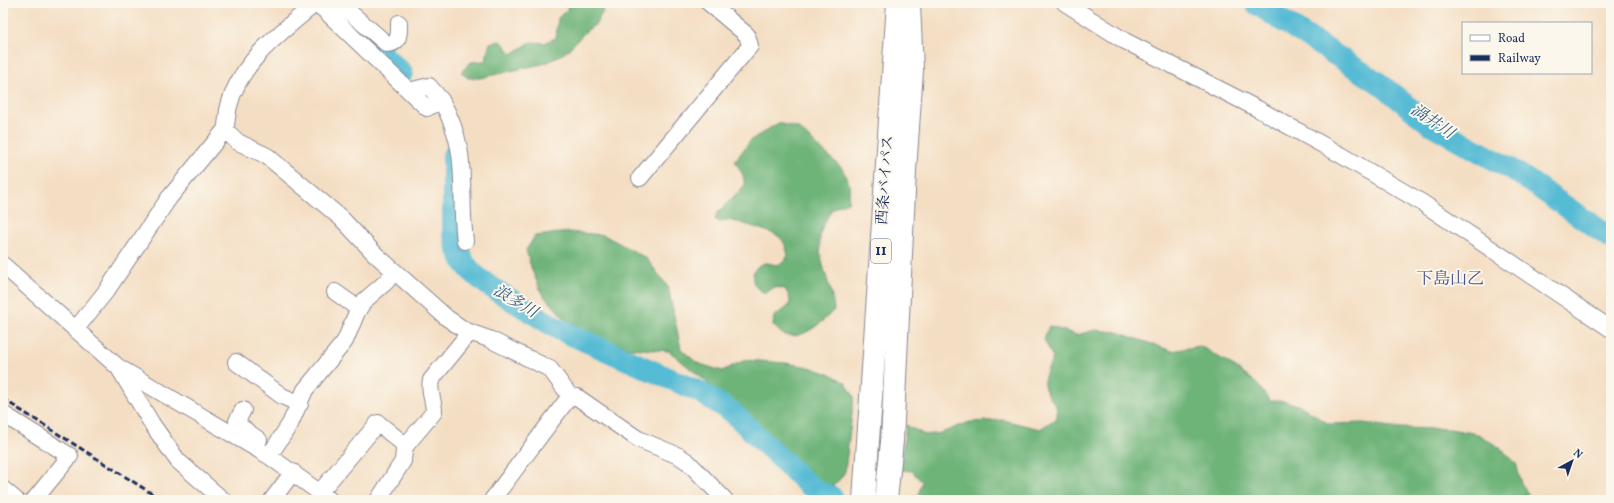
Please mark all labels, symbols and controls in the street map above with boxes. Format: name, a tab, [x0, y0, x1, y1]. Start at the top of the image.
legend	[1462, 22, 1592, 74]
text: Road	[1498, 31, 1525, 47]
text: Railway	[1498, 51, 1541, 67]
water label: 渦井川	[1406, 99, 1460, 146]
street label: 西条バイパス	[872, 135, 900, 225]
road number: 11	[871, 239, 891, 263]
district label: 下島山乙	[1416, 268, 1484, 291]
water label: 浪多川	[489, 280, 543, 325]
north arrow	[1552, 441, 1592, 481]
text: N	[1570, 446, 1585, 463]

